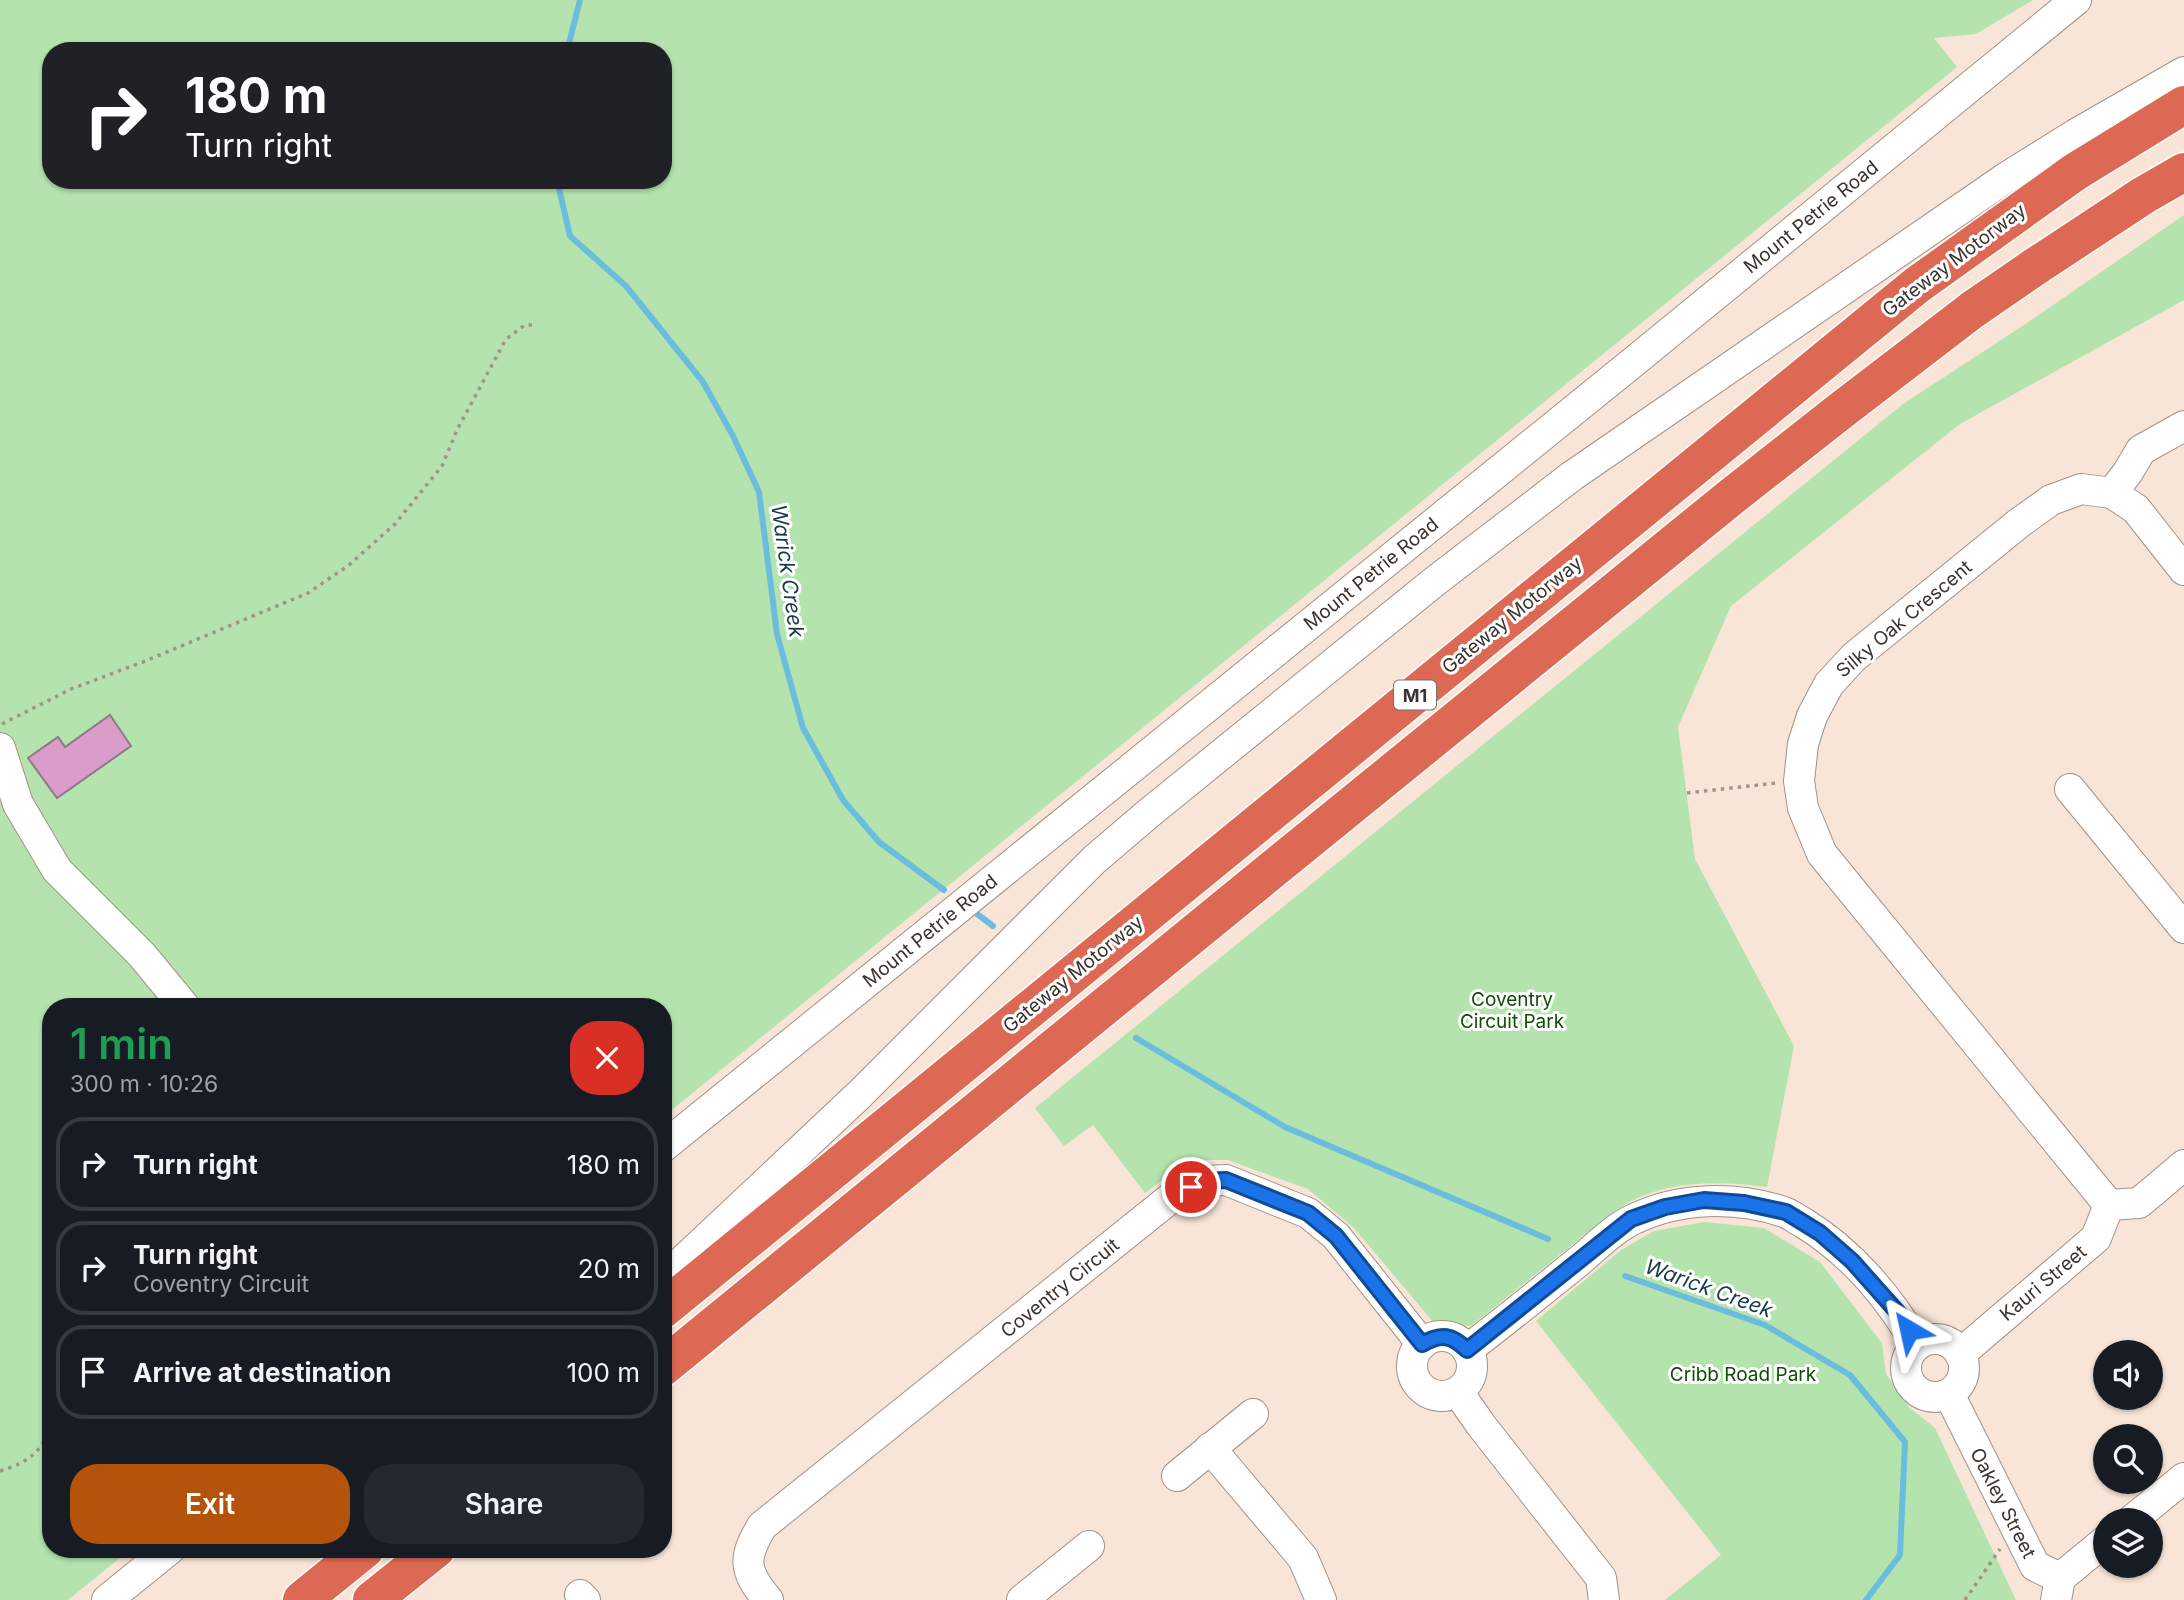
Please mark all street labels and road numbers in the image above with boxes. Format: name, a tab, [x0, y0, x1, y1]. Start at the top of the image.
street label: Mount Petrie Road	[1739, 156, 1883, 278]
street label: Gateway Motorway	[1878, 198, 2030, 321]
street label: Mount Petrie Road	[1299, 513, 1443, 635]
street label: Gateway Motorway	[1437, 551, 1587, 679]
street label: Silky Oak Crescent	[1831, 556, 1977, 682]
road number: M1	[1394, 680, 1436, 710]
street label: Mount Petrie Road	[858, 870, 1002, 992]
street label: Gateway Motorway	[998, 910, 1148, 1038]
street label: Coventry Circuit	[996, 1233, 1124, 1343]
street label: Kauri Street	[1995, 1240, 2091, 1326]
street label: Oakley Street	[1965, 1444, 2041, 1562]

